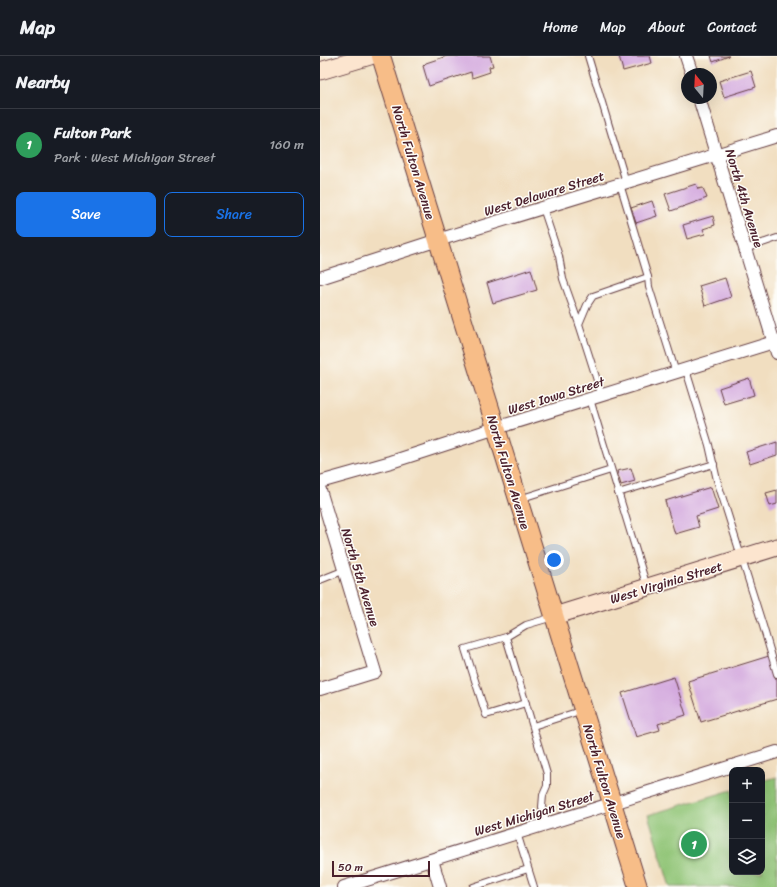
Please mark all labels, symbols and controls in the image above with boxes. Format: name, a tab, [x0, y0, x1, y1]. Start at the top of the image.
text: Map	[20, 11, 55, 44]
text: Home	[543, 15, 578, 40]
text: Map	[600, 15, 626, 40]
text: About	[648, 15, 685, 40]
text: Contact	[707, 15, 757, 40]
text: Nearby	[16, 67, 70, 97]
north arrow	[681, 68, 717, 104]
street label: North Fulton Avenue	[385, 102, 442, 222]
text: Fulton Park	[54, 120, 131, 146]
text: 1	[26, 133, 32, 156]
text: 160 m	[269, 133, 304, 156]
text: Park · West Michigan Street	[54, 146, 215, 169]
street label: North 4th Avenue	[719, 146, 770, 250]
street label: West Delaware Street	[481, 164, 607, 223]
button: Save	[16, 192, 156, 237]
button: Share	[164, 192, 304, 237]
street label: West Iowa Street	[505, 370, 608, 421]
street label: North Fulton Avenue	[480, 412, 537, 532]
street label: North 5th Avenue	[335, 525, 386, 629]
your location	[544, 550, 564, 570]
street label: West Virginia Street	[607, 554, 725, 610]
street label: North Fulton Avenue	[576, 721, 633, 841]
map controls	[729, 767, 765, 875]
button: +	[729, 767, 765, 803]
street label: West Michigan Street	[471, 784, 598, 843]
button: −	[729, 803, 765, 839]
pin: 1	[681, 829, 707, 859]
button: layers	[729, 839, 765, 875]
text: 50 m	[338, 858, 363, 877]
scale bar	[332, 859, 430, 878]

